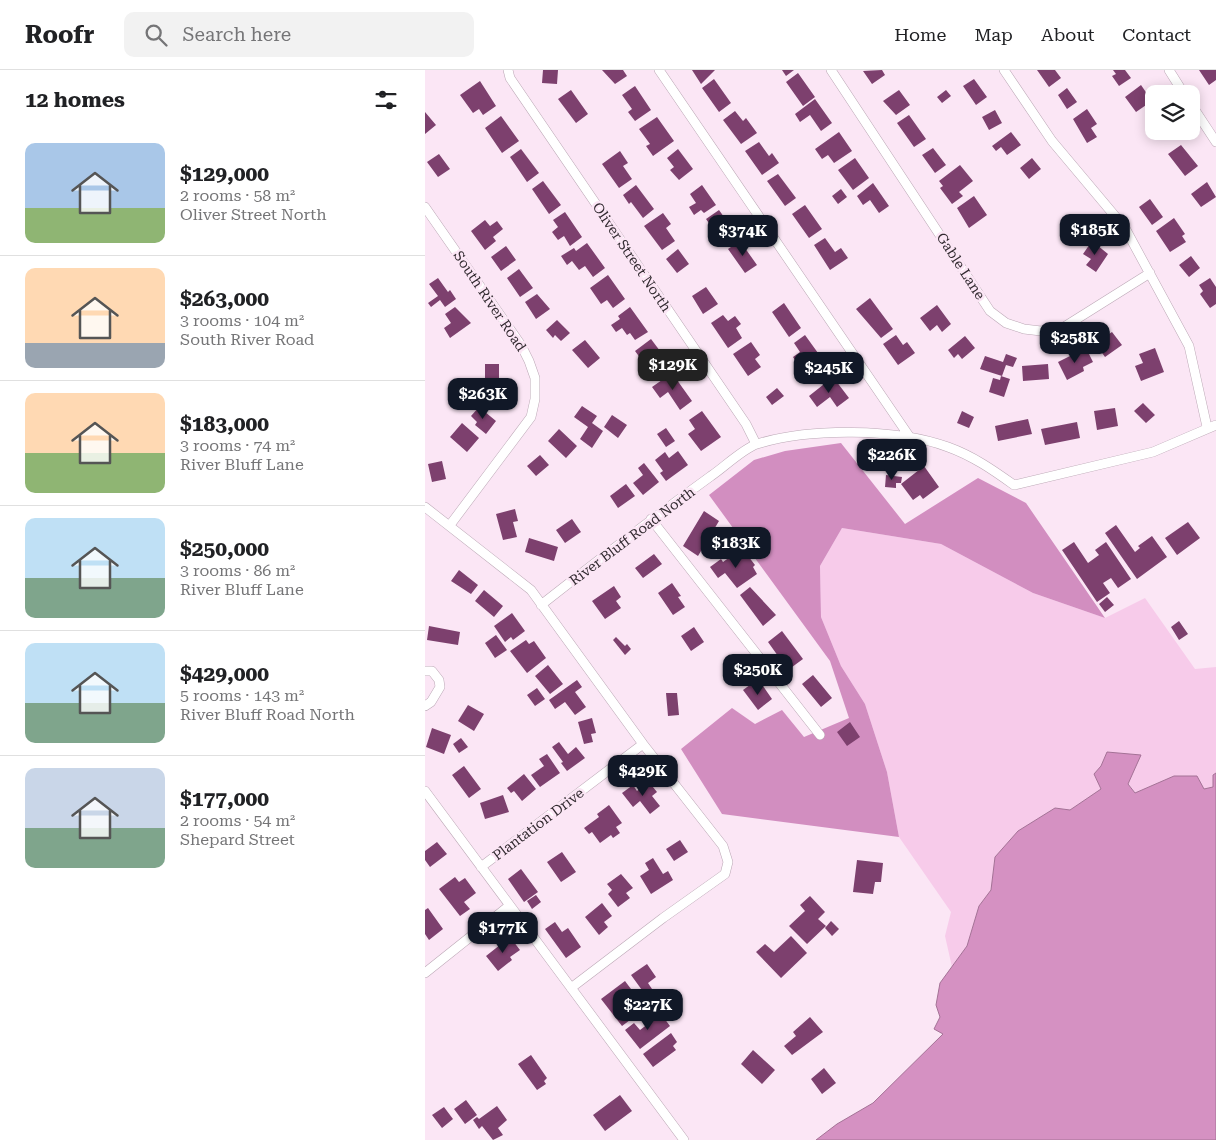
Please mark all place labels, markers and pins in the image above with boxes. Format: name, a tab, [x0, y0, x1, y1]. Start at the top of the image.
pin: $374K	[708, 214, 778, 257]
pin: $185K	[1060, 214, 1130, 256]
pin: $258K	[1040, 322, 1110, 364]
pin: $129K	[638, 348, 708, 391]
pin: $245K	[794, 352, 864, 394]
pin: $263K	[448, 378, 518, 420]
pin: $226K	[857, 438, 927, 481]
pin: $183K	[701, 526, 771, 569]
pin: $250K	[723, 654, 793, 696]
pin: $429K	[608, 754, 678, 797]
pin: $177K	[468, 912, 538, 954]
pin: $227K	[613, 988, 683, 1031]

